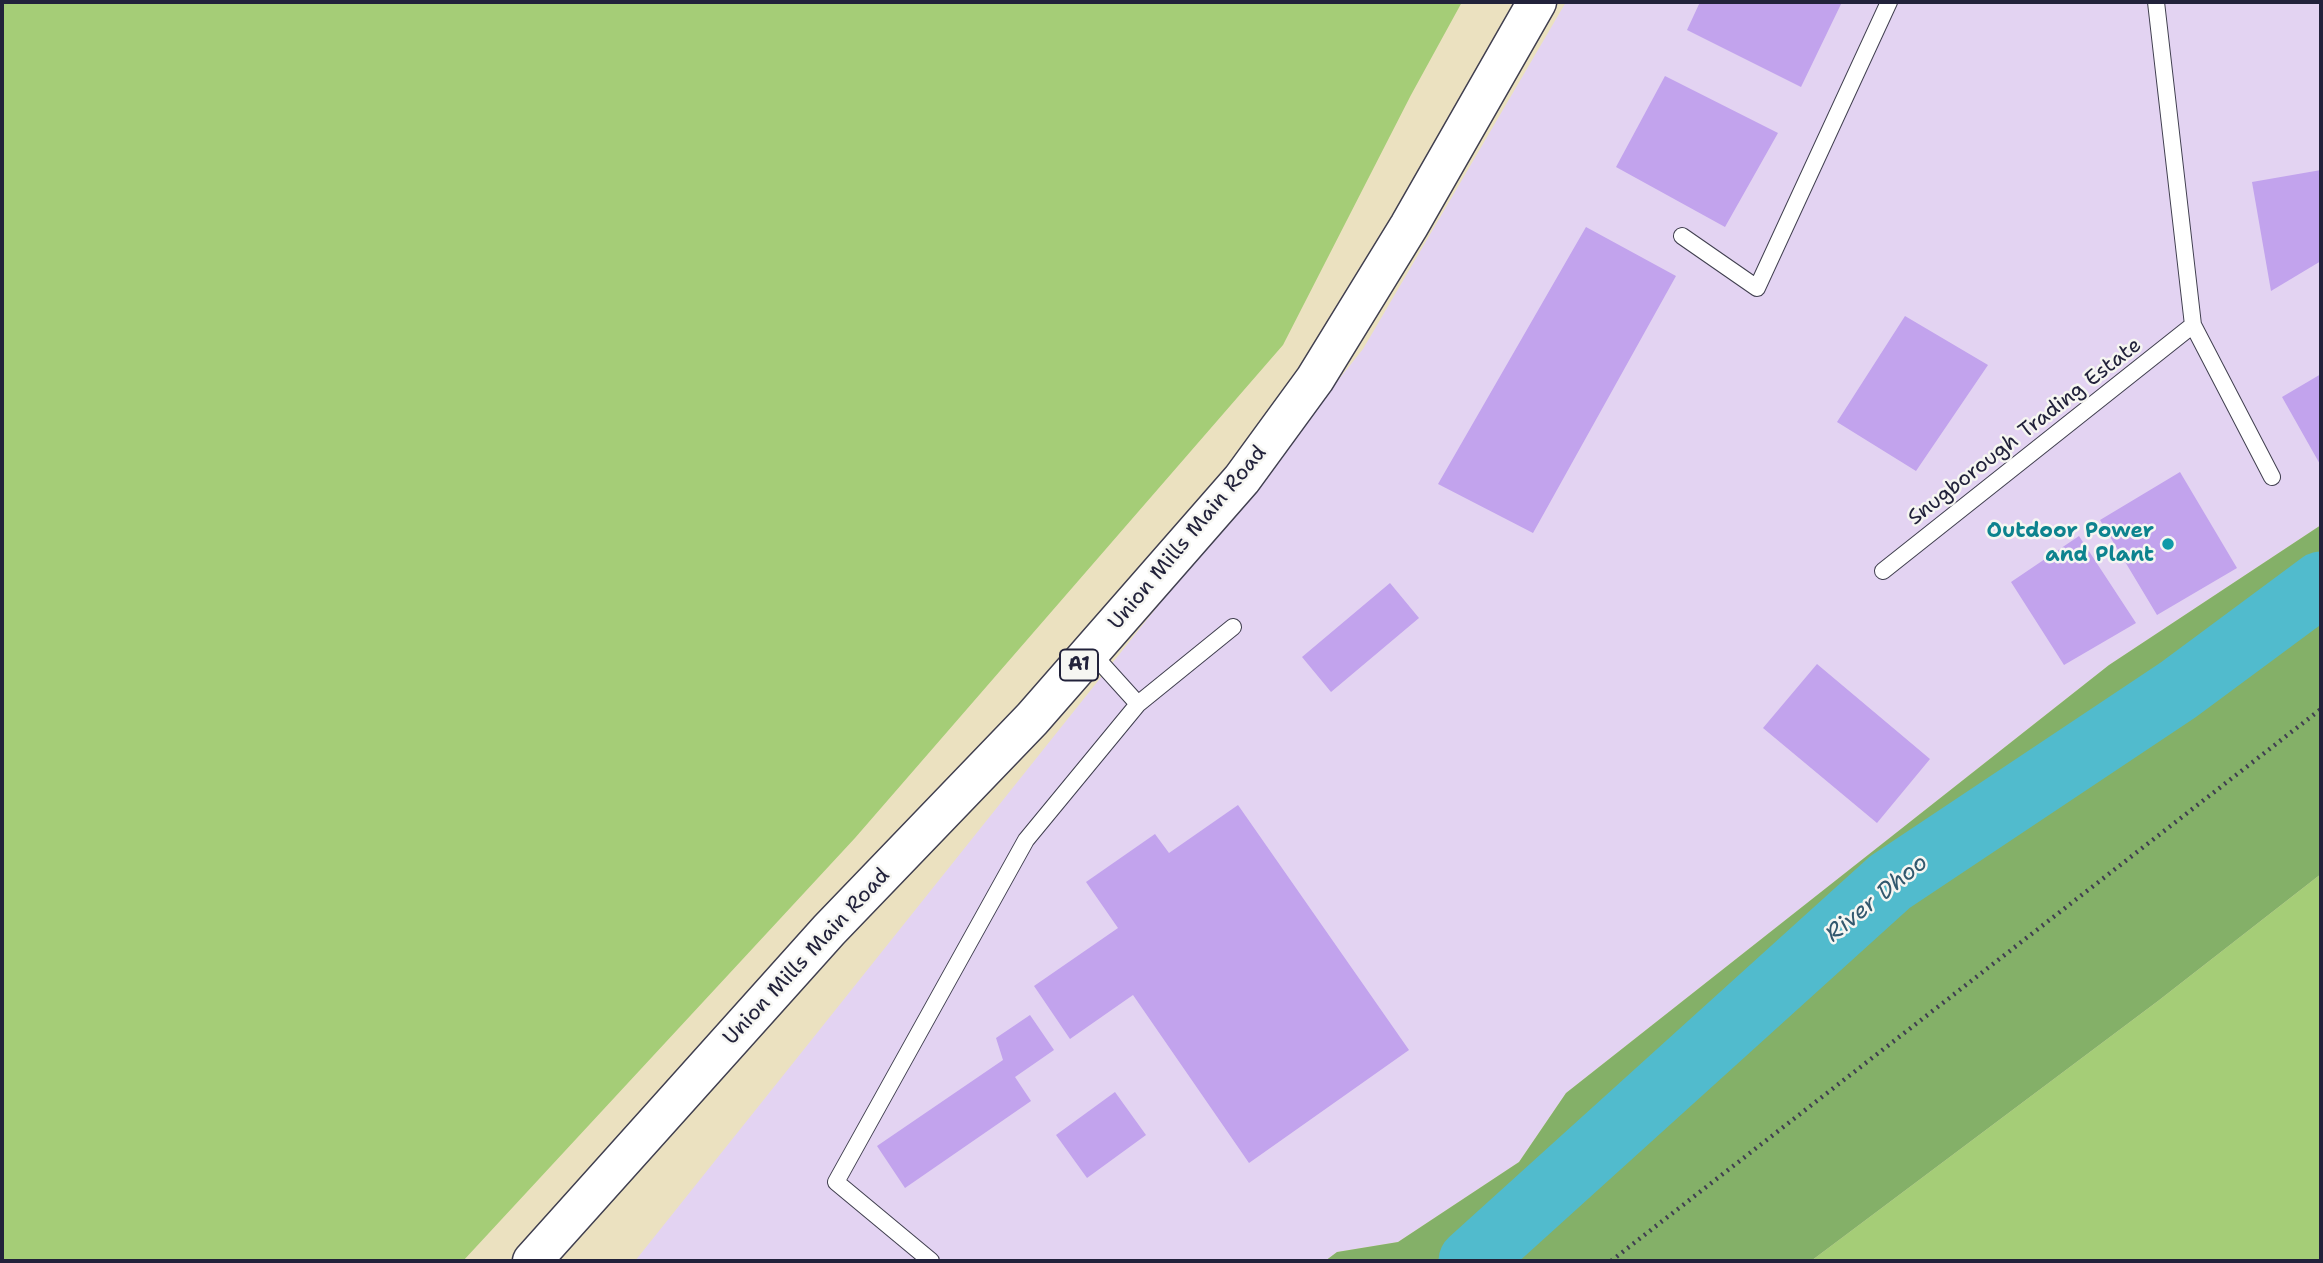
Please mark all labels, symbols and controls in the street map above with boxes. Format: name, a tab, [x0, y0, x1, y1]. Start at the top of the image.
street label: Snugborough Trading Estate	[1903, 333, 2147, 531]
street label: Union Mills Main Road	[1104, 441, 1272, 635]
place label: Outdoor Power and Plant	[1987, 519, 2154, 569]
marker: Outdoor Power and Plant	[2160, 536, 2176, 552]
road number: A1	[1060, 650, 1098, 680]
water label: River Dhoo	[1820, 849, 1934, 949]
street label: Union Mills Main Road	[719, 863, 895, 1051]

